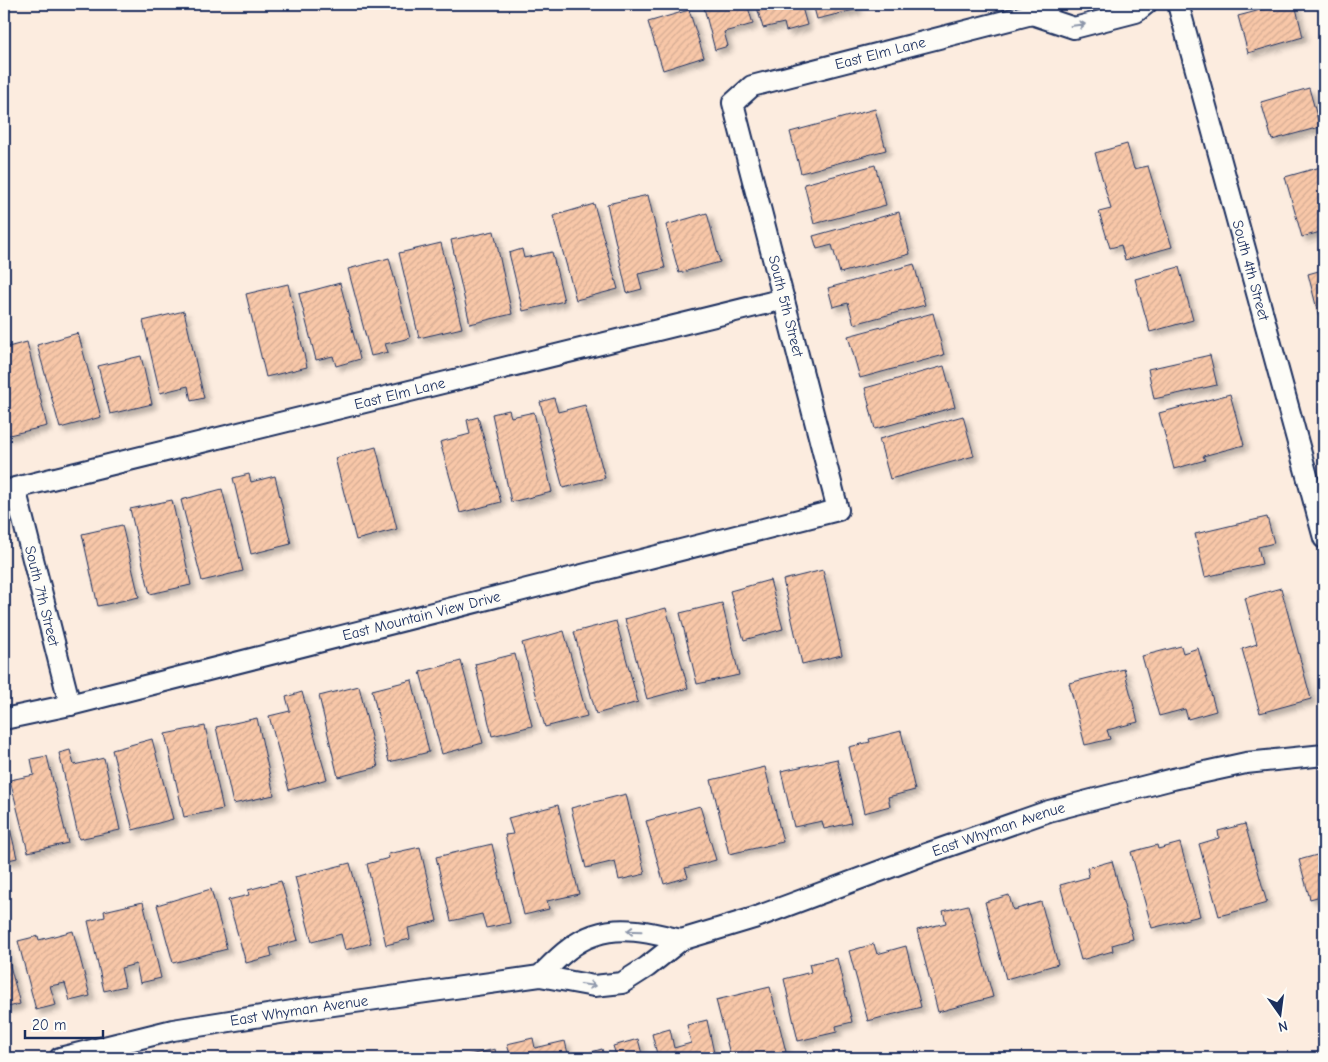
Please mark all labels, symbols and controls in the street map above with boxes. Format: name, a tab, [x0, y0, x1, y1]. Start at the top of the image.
one-way arrow	[1070, 20, 1086, 30]
street label: East Elm Lane	[833, 33, 928, 73]
street label: South 4th Street	[1228, 218, 1273, 323]
street label: South 5th Street	[765, 253, 808, 359]
street label: East Elm Lane	[352, 374, 447, 413]
street label: South 7th Street	[21, 544, 63, 649]
street label: East Mountain View Drive	[340, 587, 503, 644]
street label: East Whyman Avenue	[930, 798, 1067, 860]
one-way arrow	[626, 926, 642, 935]
one-way arrow	[580, 980, 596, 990]
north arrow	[1256, 990, 1306, 1040]
street label: East Whyman Avenue	[229, 991, 370, 1030]
scale bar	[25, 1007, 102, 1039]
text: 20 m	[32, 1016, 66, 1034]
text: N	[1277, 1017, 1290, 1035]

